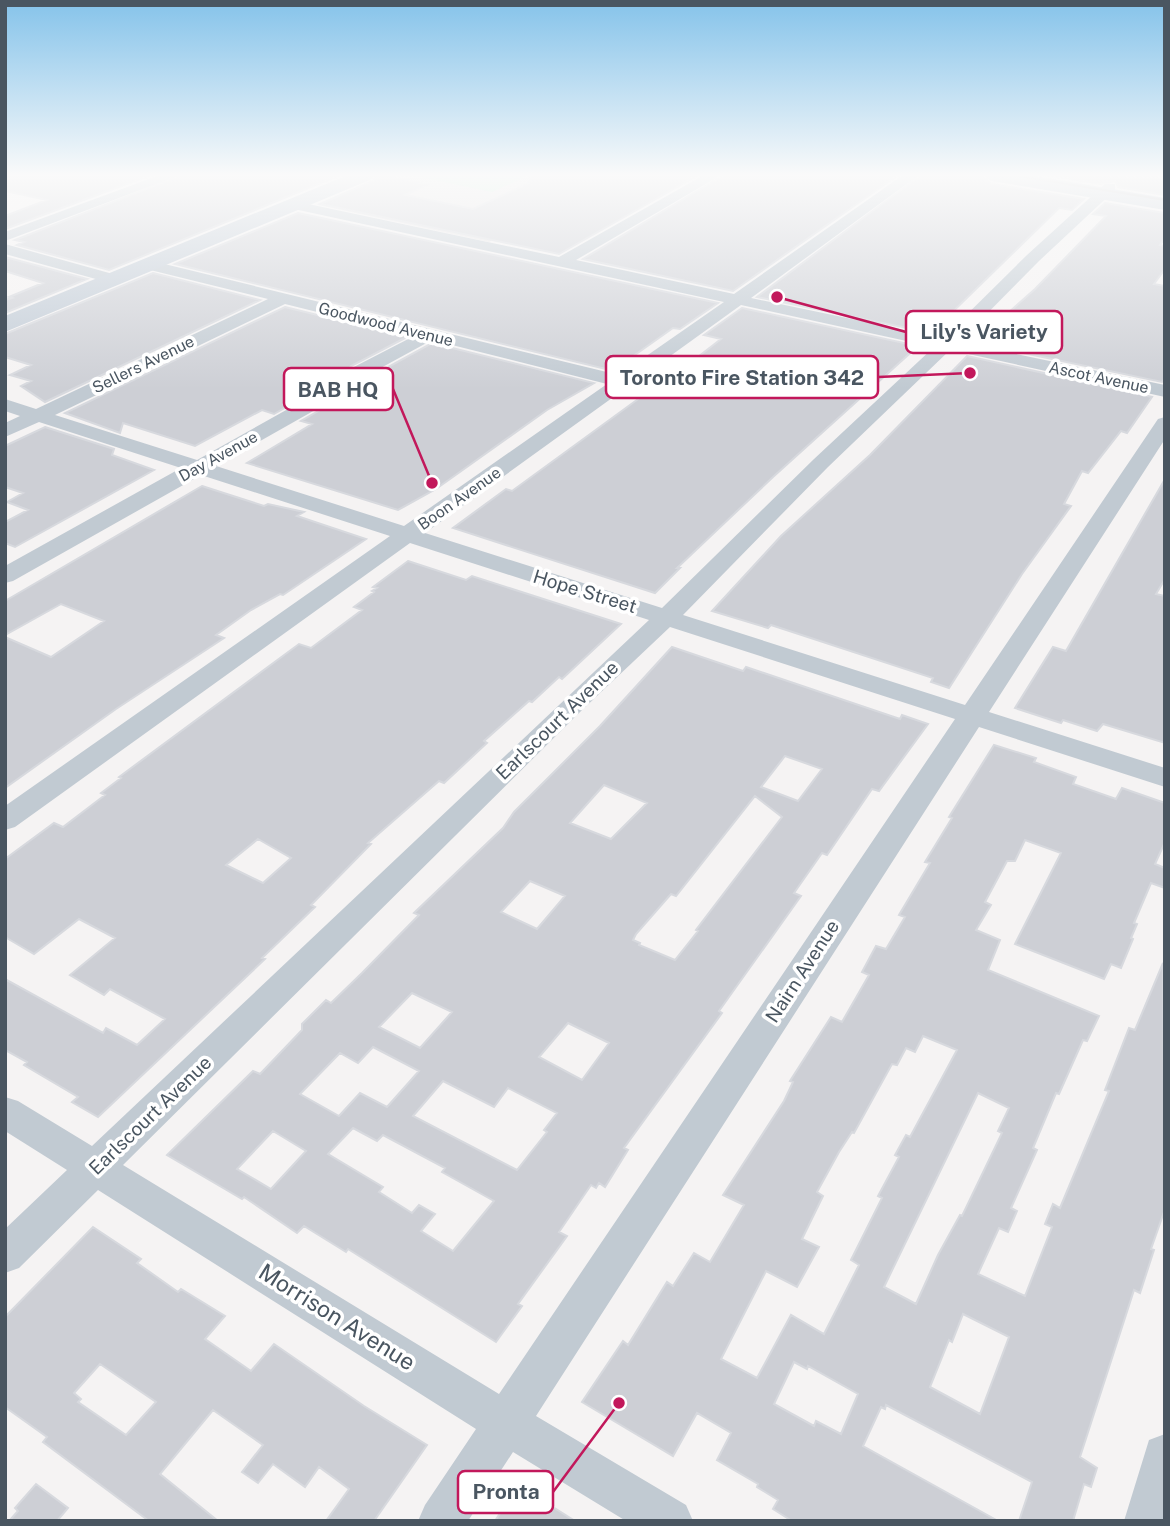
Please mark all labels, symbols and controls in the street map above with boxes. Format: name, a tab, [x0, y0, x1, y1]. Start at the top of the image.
street label: Goodwood Avenue	[317, 299, 455, 350]
callout: Lily's Variety	[906, 311, 1062, 353]
text: Lily's Variety	[920, 319, 1048, 344]
street label: Sellers Avenue	[89, 332, 197, 397]
callout: Toronto Fire Station 342	[606, 356, 878, 398]
street label: Ascot Avenue	[1047, 358, 1151, 397]
text: Toronto Fire Station 342	[620, 365, 864, 390]
callout: BAB HQ	[284, 368, 393, 410]
text: BAB HQ	[298, 377, 378, 402]
street label: Day Avenue	[176, 427, 261, 486]
street label: Boon Avenue	[414, 463, 504, 534]
street label: Hope Street	[531, 565, 639, 617]
street label: Earlscourt Avenue	[491, 656, 623, 784]
street label: Nairn Avenue	[761, 916, 843, 1026]
street label: Earlscourt Avenue	[84, 1051, 216, 1179]
street label: Morrison Avenue	[254, 1258, 420, 1376]
callout: Pronta	[458, 1471, 553, 1513]
text: Pronta	[472, 1479, 540, 1504]

